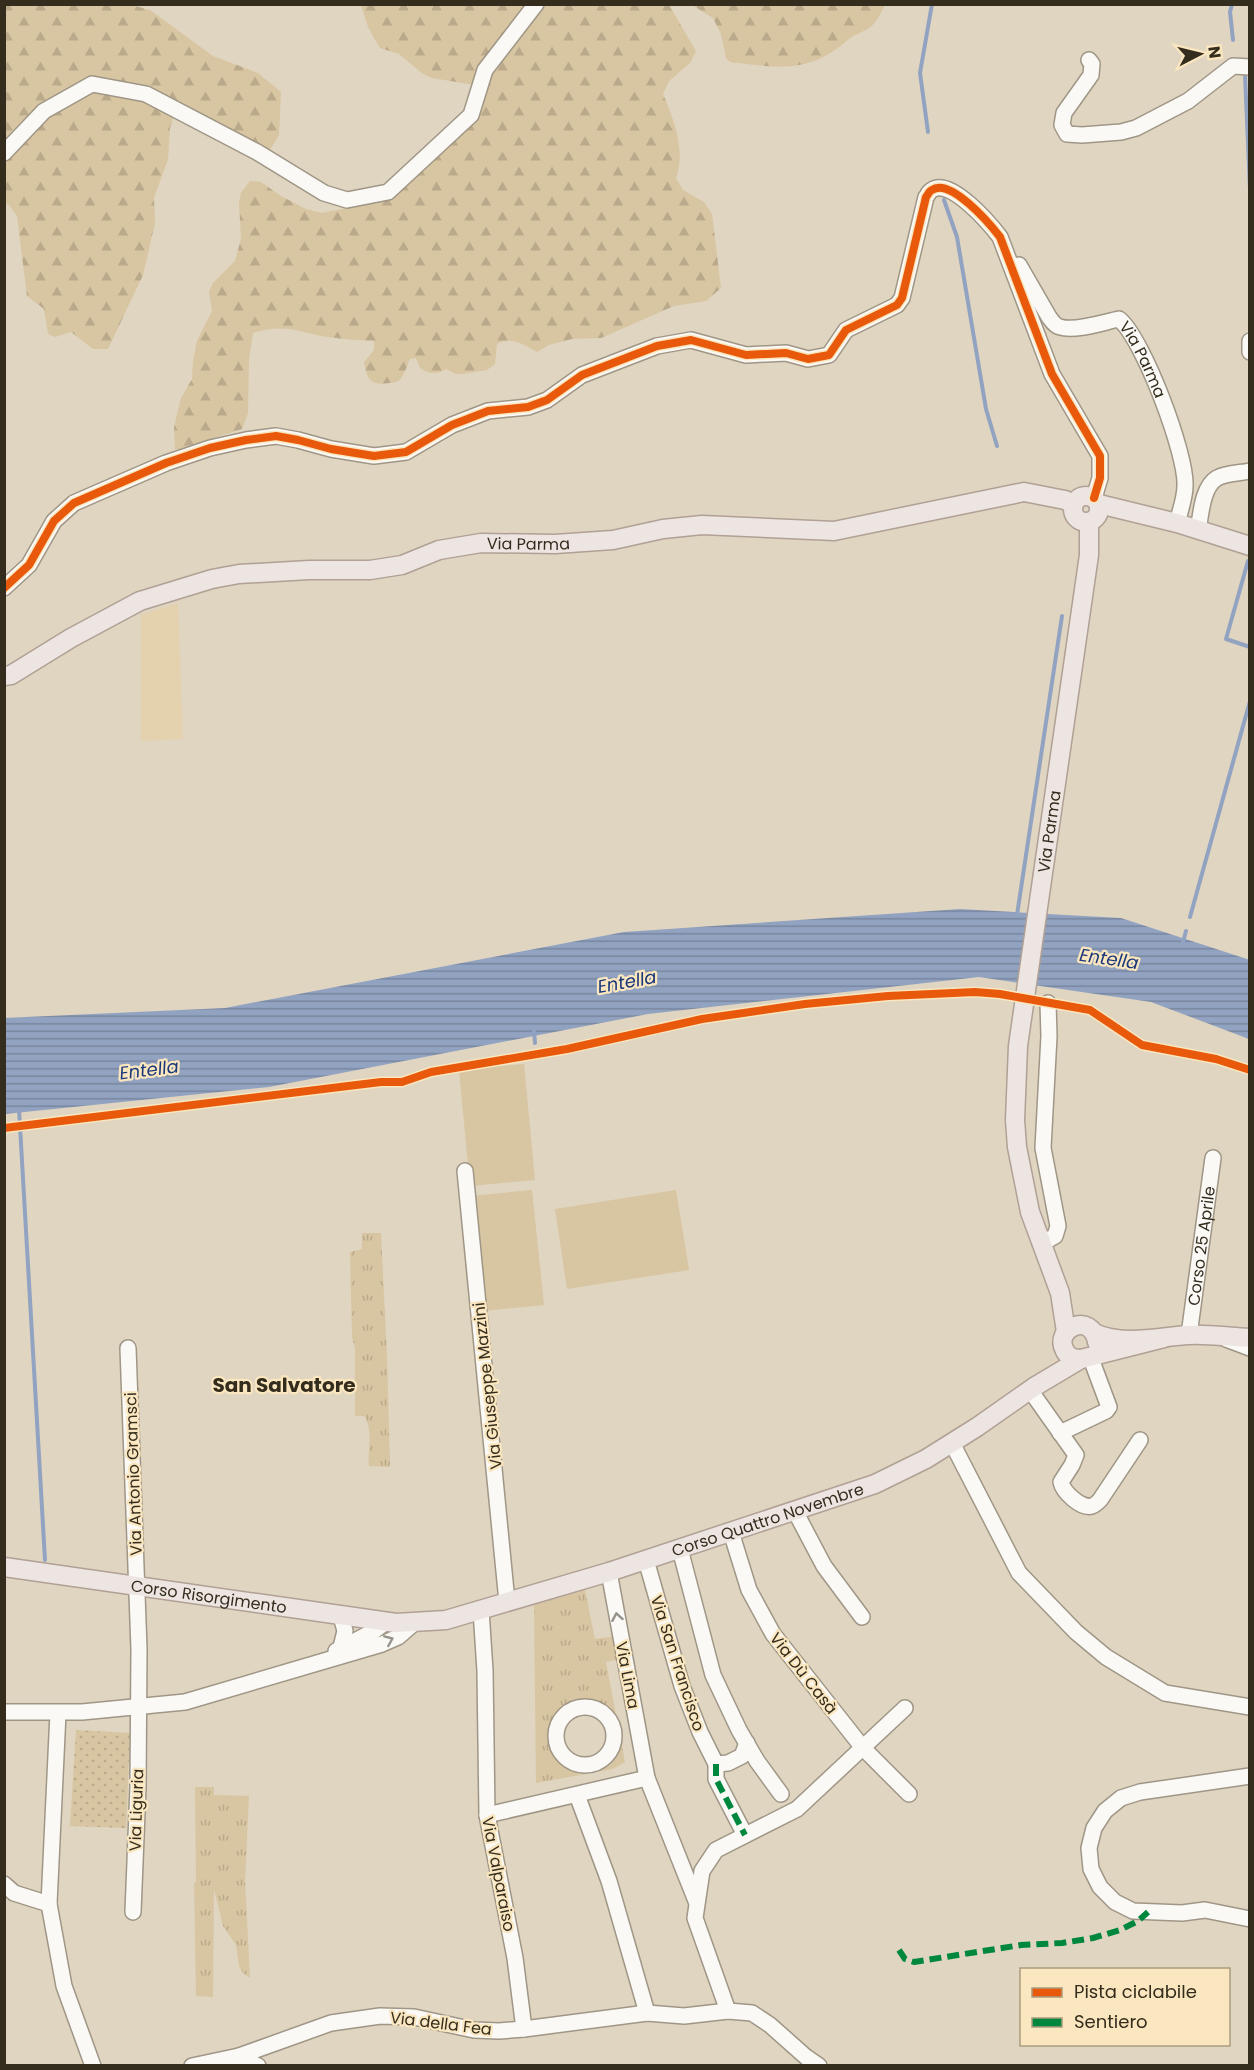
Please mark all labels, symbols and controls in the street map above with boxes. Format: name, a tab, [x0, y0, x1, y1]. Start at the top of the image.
north arrow	[1170, 24, 1230, 84]
text: N	[1202, 45, 1227, 60]
street label: Via Parma	[1114, 316, 1172, 401]
street label: Via Parma	[487, 532, 571, 556]
street label: Via Parma	[1032, 789, 1067, 874]
water label: Entella	[1078, 942, 1140, 975]
water label: Entella	[595, 964, 658, 999]
water label: Entella	[118, 1053, 180, 1086]
street label: Corso 25 Aprile	[1182, 1185, 1221, 1307]
street label: Via Giuseppe Mazzini	[467, 1301, 508, 1471]
district label: San Salvatore	[212, 1371, 356, 1399]
street label: Via Antonio Gramsci	[119, 1392, 148, 1556]
street label: Corso Quattro Novembre	[669, 1478, 867, 1562]
street label: Corso Risorgimento	[129, 1574, 288, 1619]
street label: Via San Francisco	[645, 1592, 710, 1734]
one-way arrow	[611, 1613, 624, 1623]
street label: Via Dù Casà	[764, 1628, 843, 1719]
one-way arrow	[383, 1636, 394, 1648]
street label: Via Lima	[610, 1640, 645, 1711]
street label: Via Liguria	[124, 1768, 149, 1852]
street label: Via Valparaiso	[476, 1815, 521, 1933]
legend	[1020, 1968, 1230, 2046]
text: Pista ciclabile	[1074, 1979, 1197, 2004]
street label: Via della Fea	[389, 2006, 493, 2041]
text: Sentiero	[1074, 2009, 1148, 2034]

